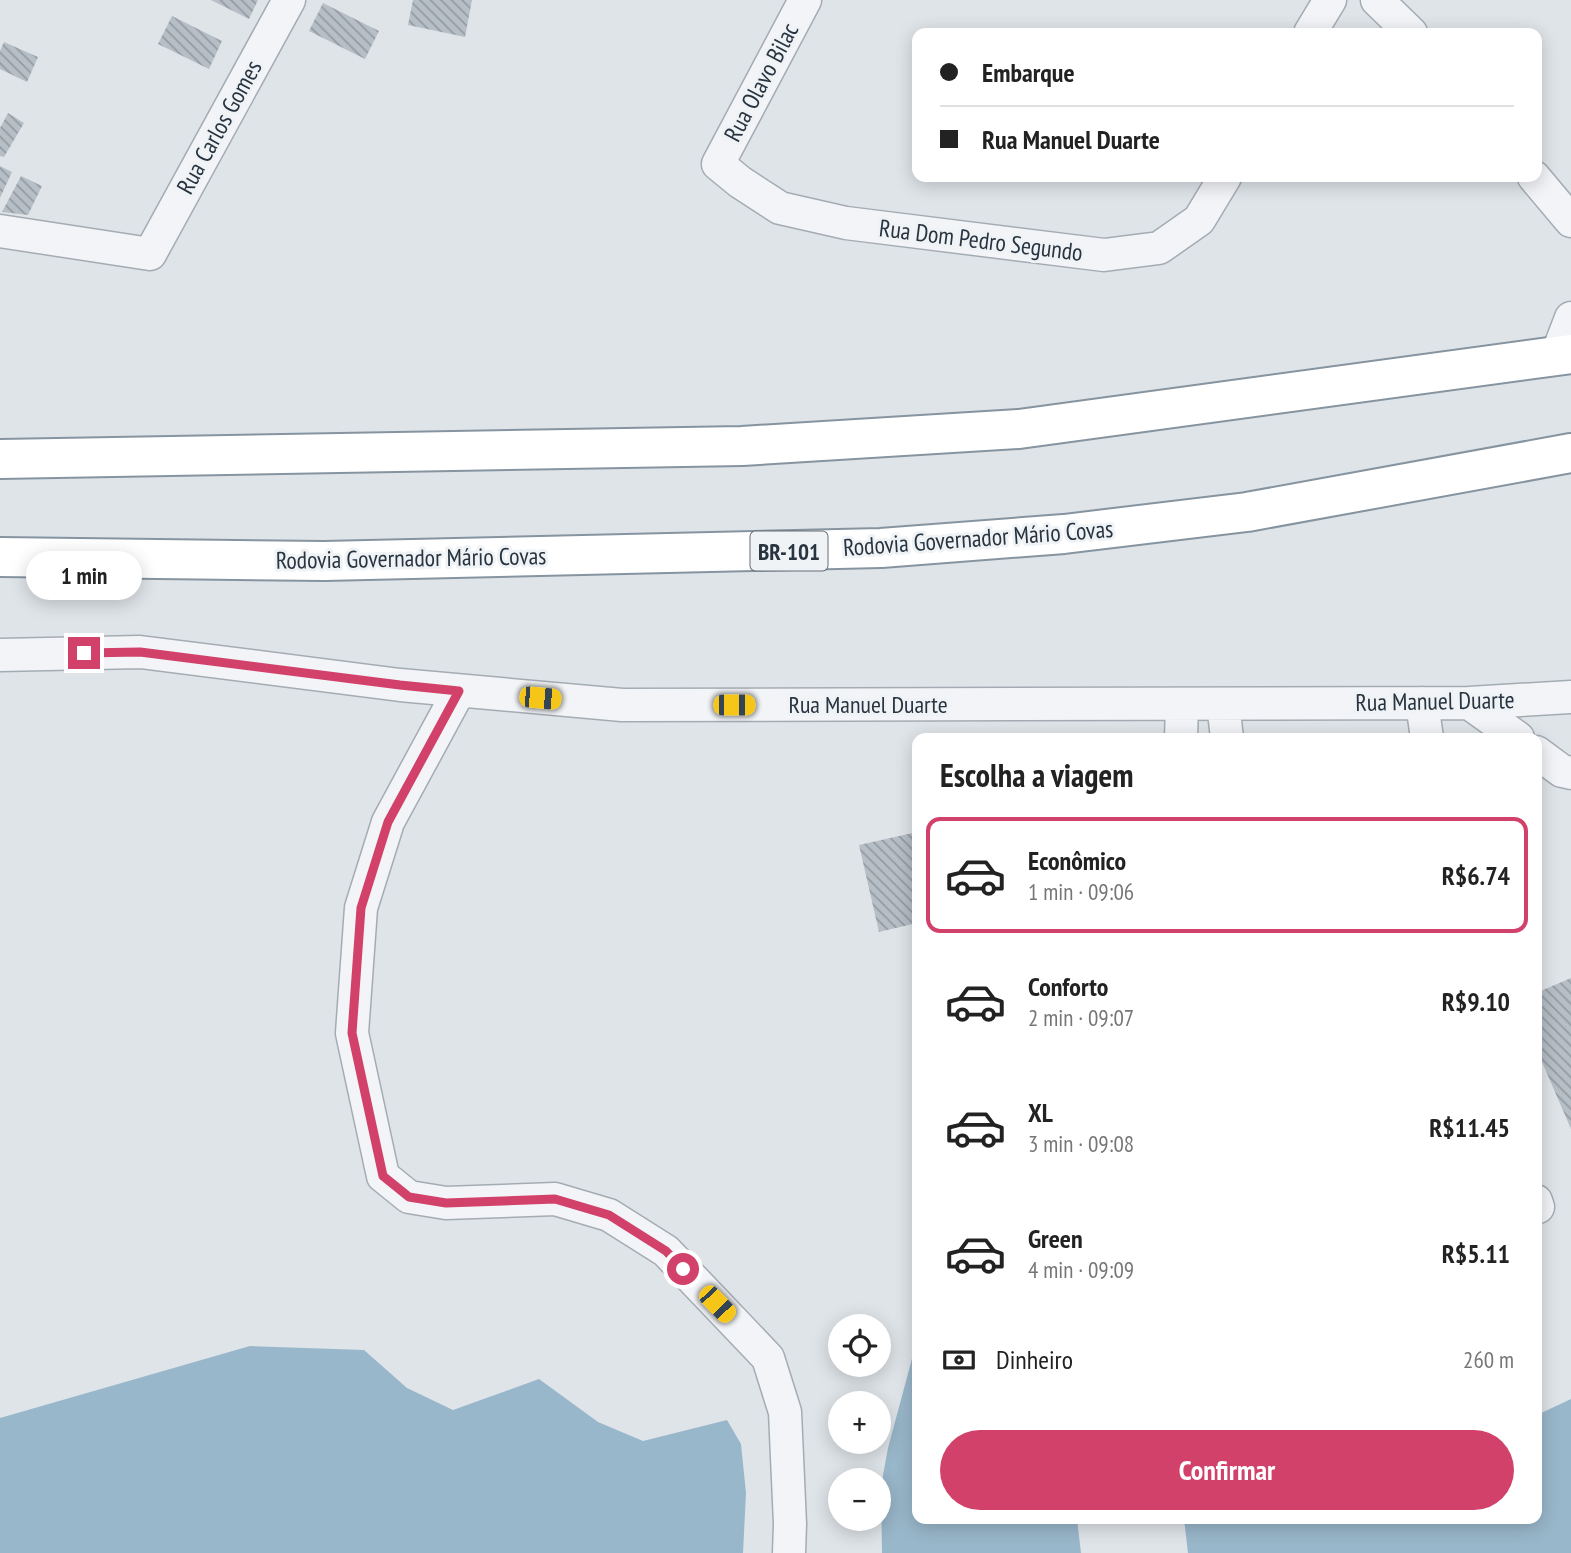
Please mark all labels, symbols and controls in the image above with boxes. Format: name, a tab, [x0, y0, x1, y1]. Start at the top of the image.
street label: Rua Olavo Bilac	[717, 17, 805, 147]
street label: Rua Carlos Gomes	[169, 55, 269, 199]
text: Embarque	[982, 56, 1075, 89]
text: Rua Manuel Duarte	[982, 123, 1160, 156]
street label: Rua Dom Pedro Segundo	[877, 212, 1085, 268]
street label: Rodovia Governador Mário Covas	[842, 513, 1114, 563]
road number: BR-101	[750, 531, 828, 570]
street label: Rodovia Governador Mário Covas	[275, 540, 547, 576]
callout: 1 min	[26, 552, 142, 600]
text: 1 min	[61, 561, 107, 590]
route end	[68, 637, 100, 669]
street label: Rua Manuel Duarte	[1355, 684, 1515, 718]
car	[519, 686, 562, 710]
street label: Rua Manuel Duarte	[788, 689, 948, 720]
car	[714, 695, 756, 716]
text: Escolha a viagem	[940, 754, 1133, 796]
icon: car	[944, 844, 1007, 907]
text: Econômico	[1028, 844, 1126, 877]
text: R$6.74	[1442, 859, 1510, 892]
text: 1 min · 09:06	[1028, 877, 1134, 906]
icon: car	[944, 970, 1007, 1033]
text: Conforto	[1028, 970, 1108, 1003]
text: R$9.10	[1442, 985, 1510, 1018]
text: 2 min · 09:07	[1028, 1003, 1134, 1032]
icon: car	[944, 1096, 1007, 1159]
text: XL	[1028, 1096, 1053, 1129]
text: R$11.45	[1429, 1111, 1510, 1144]
text: 3 min · 09:08	[1028, 1129, 1134, 1158]
icon: car	[944, 1222, 1007, 1285]
text: Green	[1028, 1222, 1083, 1255]
text: R$5.11	[1442, 1237, 1510, 1270]
route start	[667, 1253, 699, 1285]
text: 4 min · 09:09	[1028, 1255, 1134, 1284]
car	[695, 1282, 740, 1326]
map controls	[828, 1314, 891, 1531]
button: locate	[828, 1314, 891, 1377]
icon: cash	[940, 1341, 978, 1379]
text: Dinheiro	[996, 1343, 1073, 1376]
text: 260 m	[1463, 1345, 1514, 1374]
button: +	[828, 1391, 891, 1454]
button: Confirmar	[940, 1430, 1514, 1510]
button: −	[828, 1468, 891, 1531]

